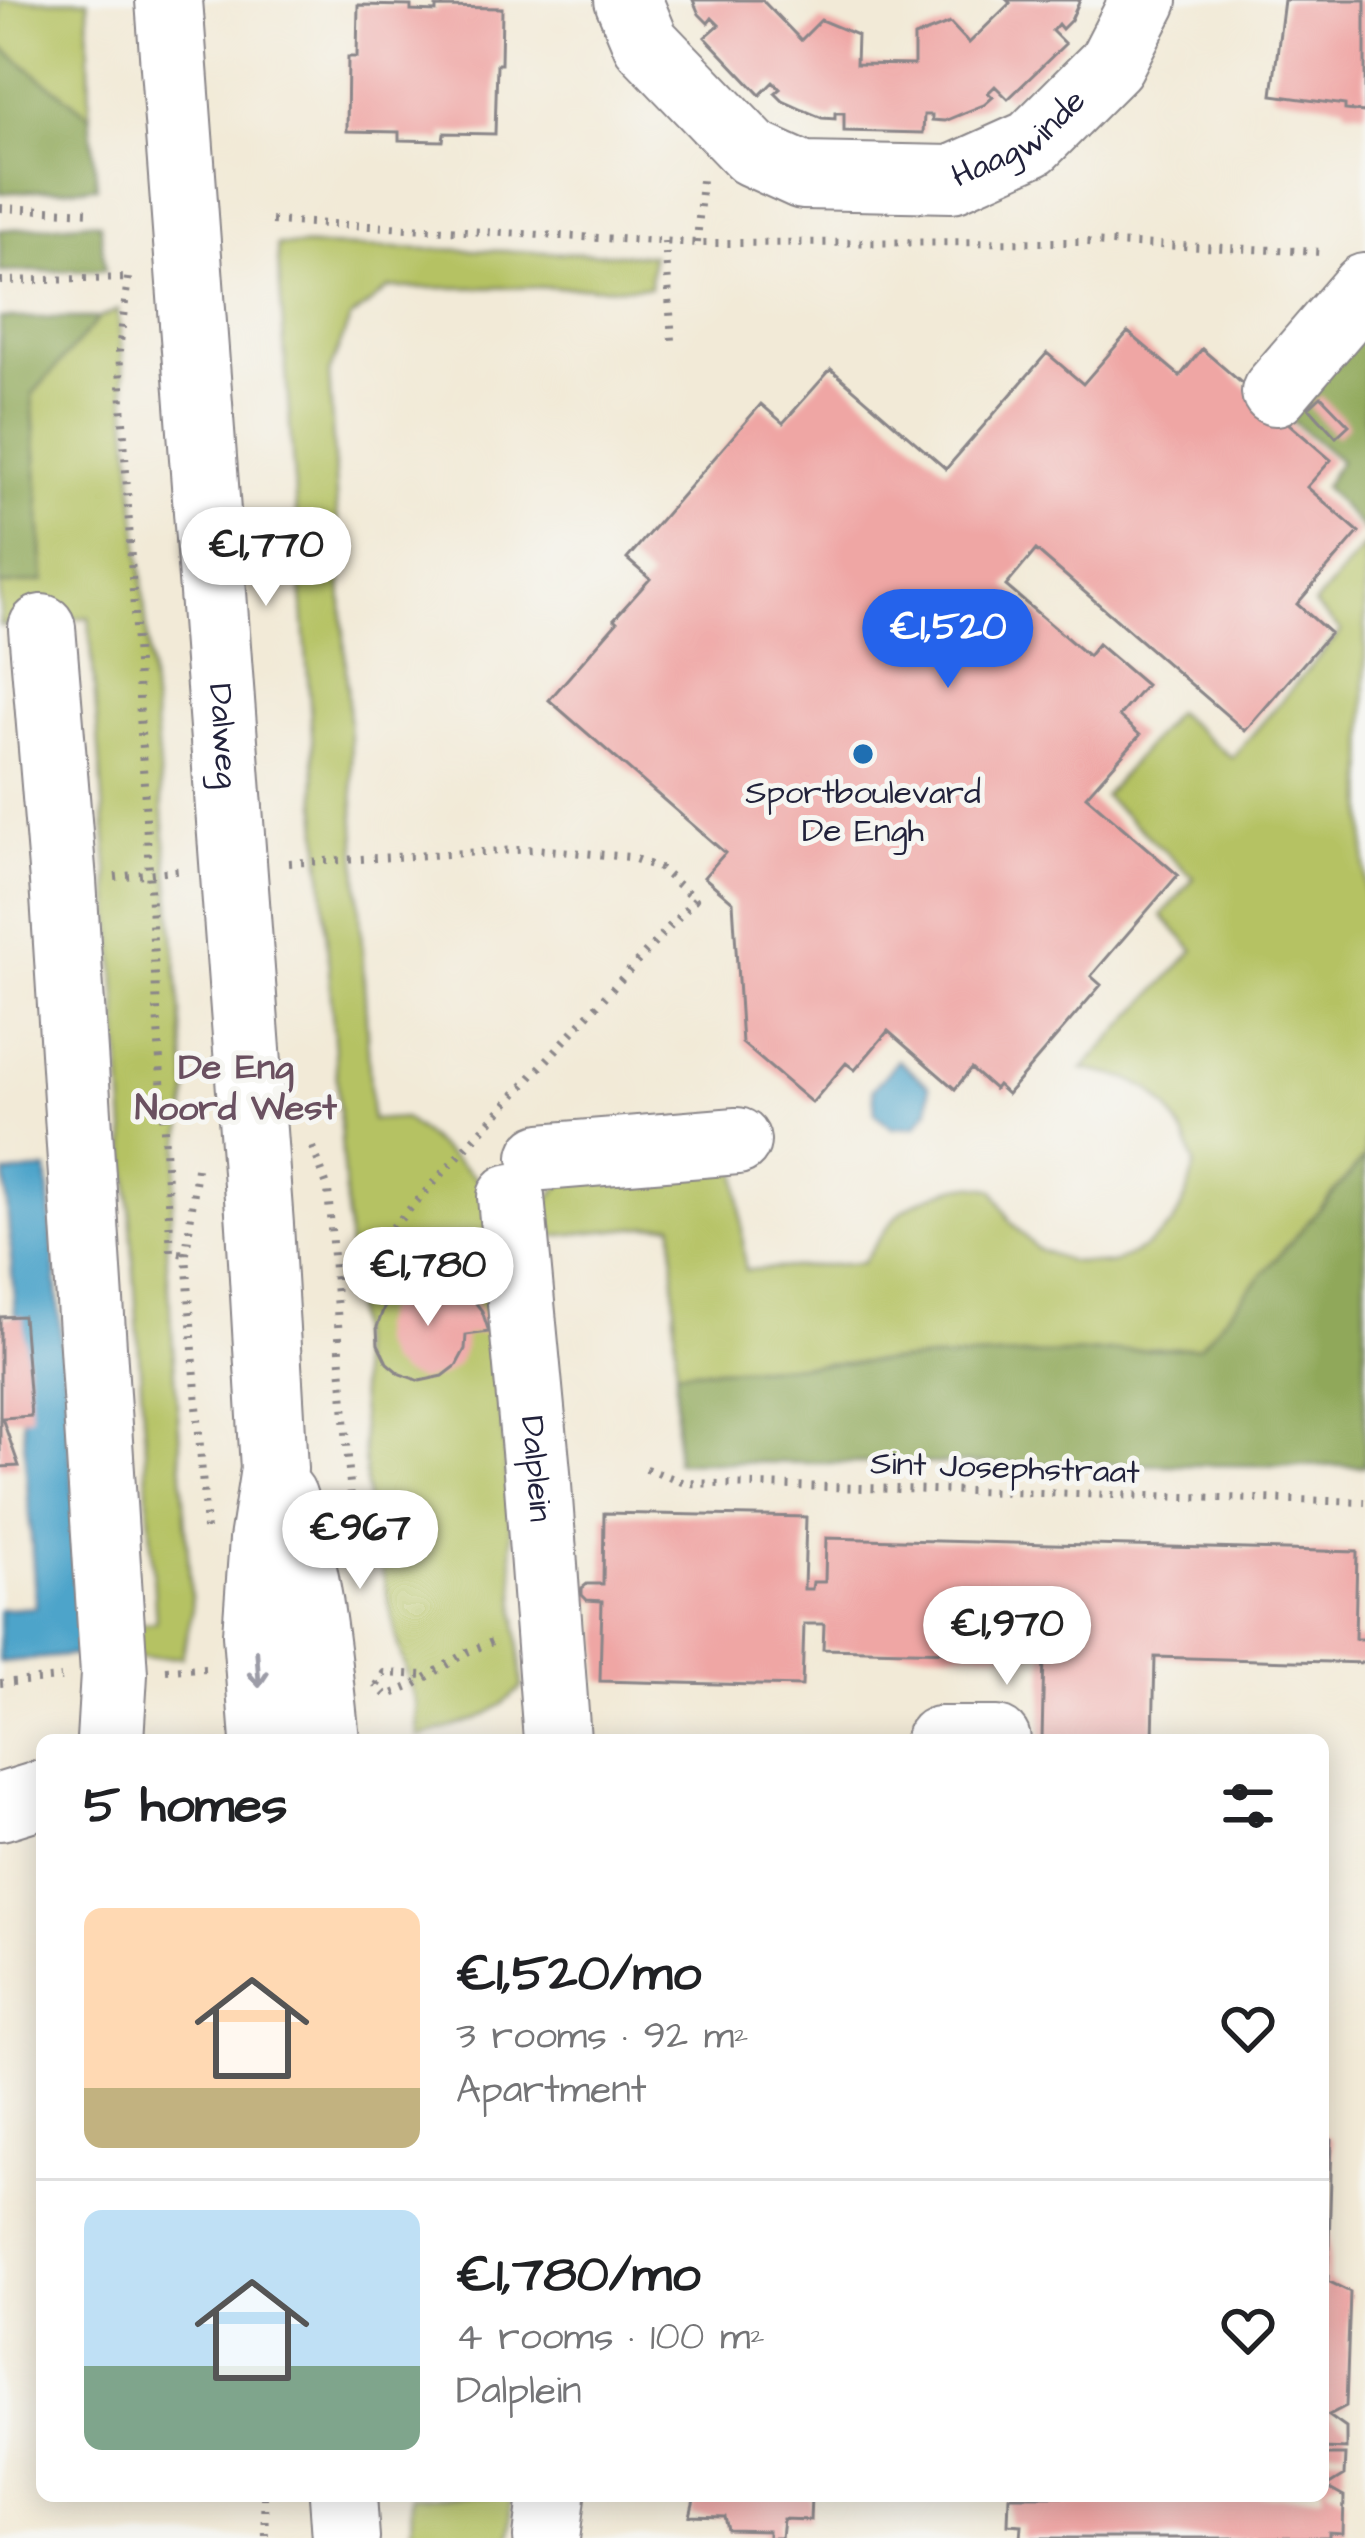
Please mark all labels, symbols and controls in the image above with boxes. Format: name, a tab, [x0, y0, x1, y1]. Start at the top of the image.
street label: Haagwinde	[944, 79, 1096, 199]
pin: €1,770	[168, 507, 364, 609]
text: €1,770	[208, 519, 324, 573]
pin: €1,520	[850, 589, 1046, 691]
text: €1,520	[889, 601, 1007, 655]
street label: Dalweg	[197, 682, 250, 790]
marker: Sportboulevard De Engh	[850, 741, 876, 767]
place label: Sportboulevard De Engh	[745, 770, 981, 856]
district label: De Eng Noord West	[135, 1042, 337, 1134]
pin: €1,780	[330, 1227, 526, 1329]
text: €1,780	[370, 1239, 486, 1293]
street label: Dalplein	[509, 1414, 564, 1524]
street label: Sint Josephstraat	[870, 1440, 1140, 1496]
pin: €967	[289, 1490, 431, 1592]
text: €967	[309, 1502, 411, 1556]
pin: €1,970	[909, 1586, 1105, 1688]
text: €1,970	[950, 1598, 1064, 1652]
one-way arrow	[247, 1649, 270, 1688]
text: 5 homes	[84, 1771, 287, 1842]
icon: filters	[1215, 1773, 1281, 1839]
text: €1,520/mo	[456, 1939, 701, 2010]
icon: home	[180, 1956, 324, 2100]
icon: heart	[1215, 1995, 1281, 2061]
text: 3 rooms · 92 m²	[456, 2010, 749, 2064]
text: Apartment	[456, 2064, 647, 2118]
text: €1,780/mo	[456, 2240, 700, 2311]
icon: home	[180, 2258, 324, 2402]
icon: heart	[1215, 2297, 1281, 2363]
text: 4 rooms · 100 m²	[456, 2311, 765, 2365]
text: Dalplein	[456, 2365, 582, 2419]

